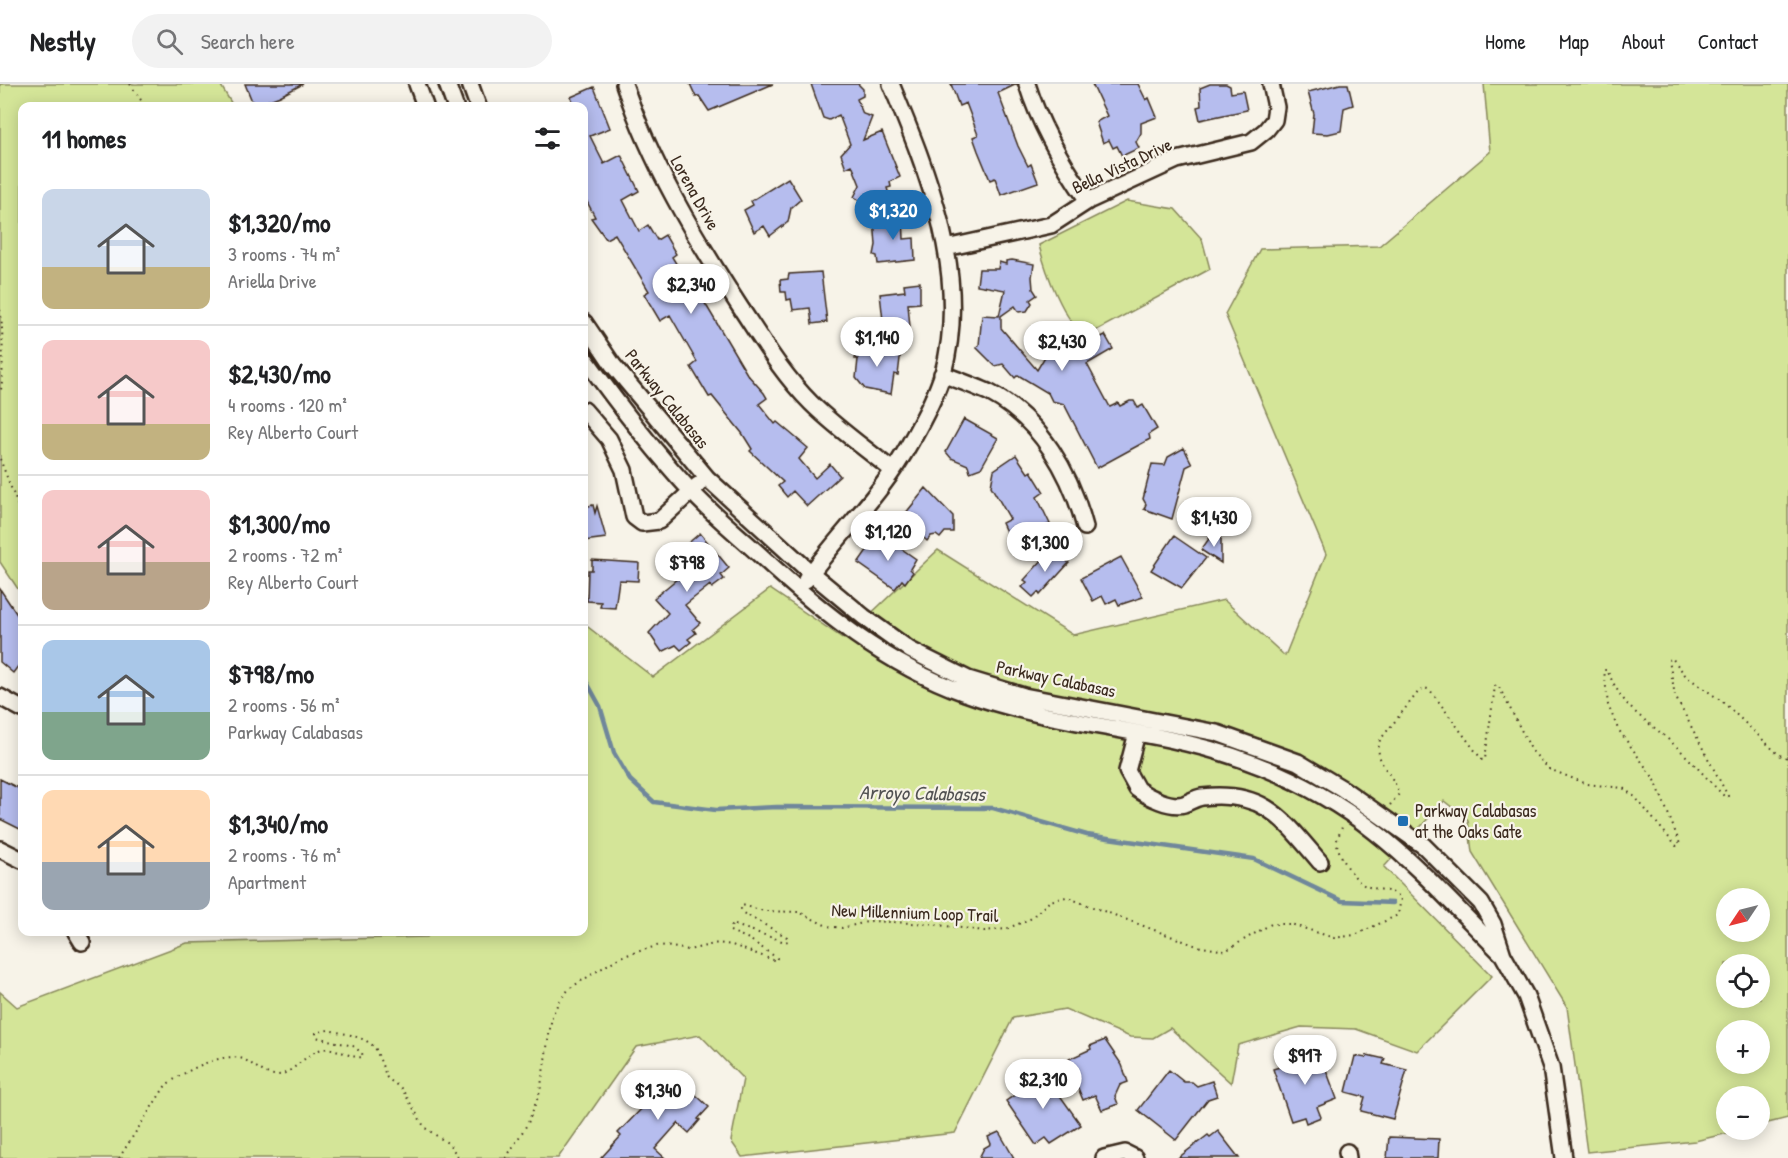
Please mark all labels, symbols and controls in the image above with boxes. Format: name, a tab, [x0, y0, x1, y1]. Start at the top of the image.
search box	[132, 14, 552, 68]
text: Nestly	[30, 22, 96, 60]
icon: search	[153, 25, 186, 58]
text: Search here	[201, 26, 295, 56]
text: Home	[1485, 27, 1526, 56]
text: Map	[1559, 27, 1589, 56]
text: About	[1622, 27, 1665, 56]
text: Contact	[1698, 27, 1758, 56]
text: 11 homes	[42, 121, 126, 156]
icon: filters	[531, 122, 564, 155]
street label: Bella Vista Drive	[1068, 131, 1176, 200]
street label: Lorena Drive	[665, 151, 726, 234]
pin: $1,320	[844, 190, 942, 241]
text: $1,320	[869, 196, 917, 223]
text: $1,320/mo	[228, 205, 331, 240]
icon: home	[90, 213, 162, 285]
text: 3 rooms · 74 m²	[228, 240, 340, 267]
pin: $2,340	[642, 264, 740, 315]
text: Ariella Drive	[228, 267, 317, 294]
text: $2,340	[667, 270, 715, 297]
pin: $1,140	[828, 317, 926, 368]
pin: $2,430	[1013, 321, 1111, 372]
text: $1,140	[854, 323, 900, 350]
text: $2,430	[1038, 327, 1086, 354]
street label: Parkway Calabasas	[619, 344, 715, 454]
text: $2,430/mo	[228, 356, 331, 391]
icon: home	[90, 364, 162, 436]
text: 4 rooms · 120 m²	[228, 391, 347, 418]
text: Rey Alberto Court	[228, 418, 358, 445]
pin: $1,430	[1165, 497, 1263, 548]
text: $1,430	[1191, 503, 1237, 530]
text: $1,300/mo	[228, 506, 330, 541]
pin: $1,120	[839, 511, 937, 562]
icon: home	[90, 514, 162, 586]
text: $1,120	[864, 517, 912, 544]
pin: $1,300	[996, 522, 1094, 573]
text: $1,300	[1021, 528, 1069, 555]
text: 2 rooms · 72 m²	[228, 541, 342, 568]
pin: $798	[651, 542, 723, 593]
text: $798	[669, 548, 705, 575]
text: Rey Alberto Court	[228, 568, 358, 595]
street label: Parkway Calabasas	[994, 654, 1118, 703]
text: $798/mo	[228, 656, 314, 691]
icon: home	[90, 664, 162, 736]
text: 2 rooms · 56 m²	[228, 691, 340, 718]
text: Parkway Calabasas	[228, 718, 363, 745]
water label: Arroyo Calabasas	[859, 778, 987, 808]
place label: Parkway Calabasas at the Oaks Gate	[1415, 798, 1536, 844]
text: $1,340/mo	[228, 806, 328, 841]
icon: home	[90, 814, 162, 886]
marker: Parkway Calabasas at the Oaks Gate	[1396, 814, 1410, 828]
text: 2 rooms · 76 m²	[228, 841, 341, 868]
text: Apartment	[228, 868, 306, 895]
north arrow	[1716, 888, 1770, 942]
map controls	[1716, 888, 1770, 1140]
street label: New Millennium Loop Trail	[831, 897, 999, 928]
button: locate	[1716, 954, 1770, 1008]
button: +	[1716, 1020, 1770, 1074]
pin: $917	[1269, 1035, 1341, 1086]
text: $917	[1288, 1041, 1322, 1068]
pin: $2,310	[994, 1059, 1092, 1110]
text: $2,310	[1019, 1065, 1067, 1092]
pin: $1,340	[609, 1070, 707, 1121]
text: $1,340	[635, 1076, 681, 1103]
button: −	[1716, 1086, 1770, 1140]

